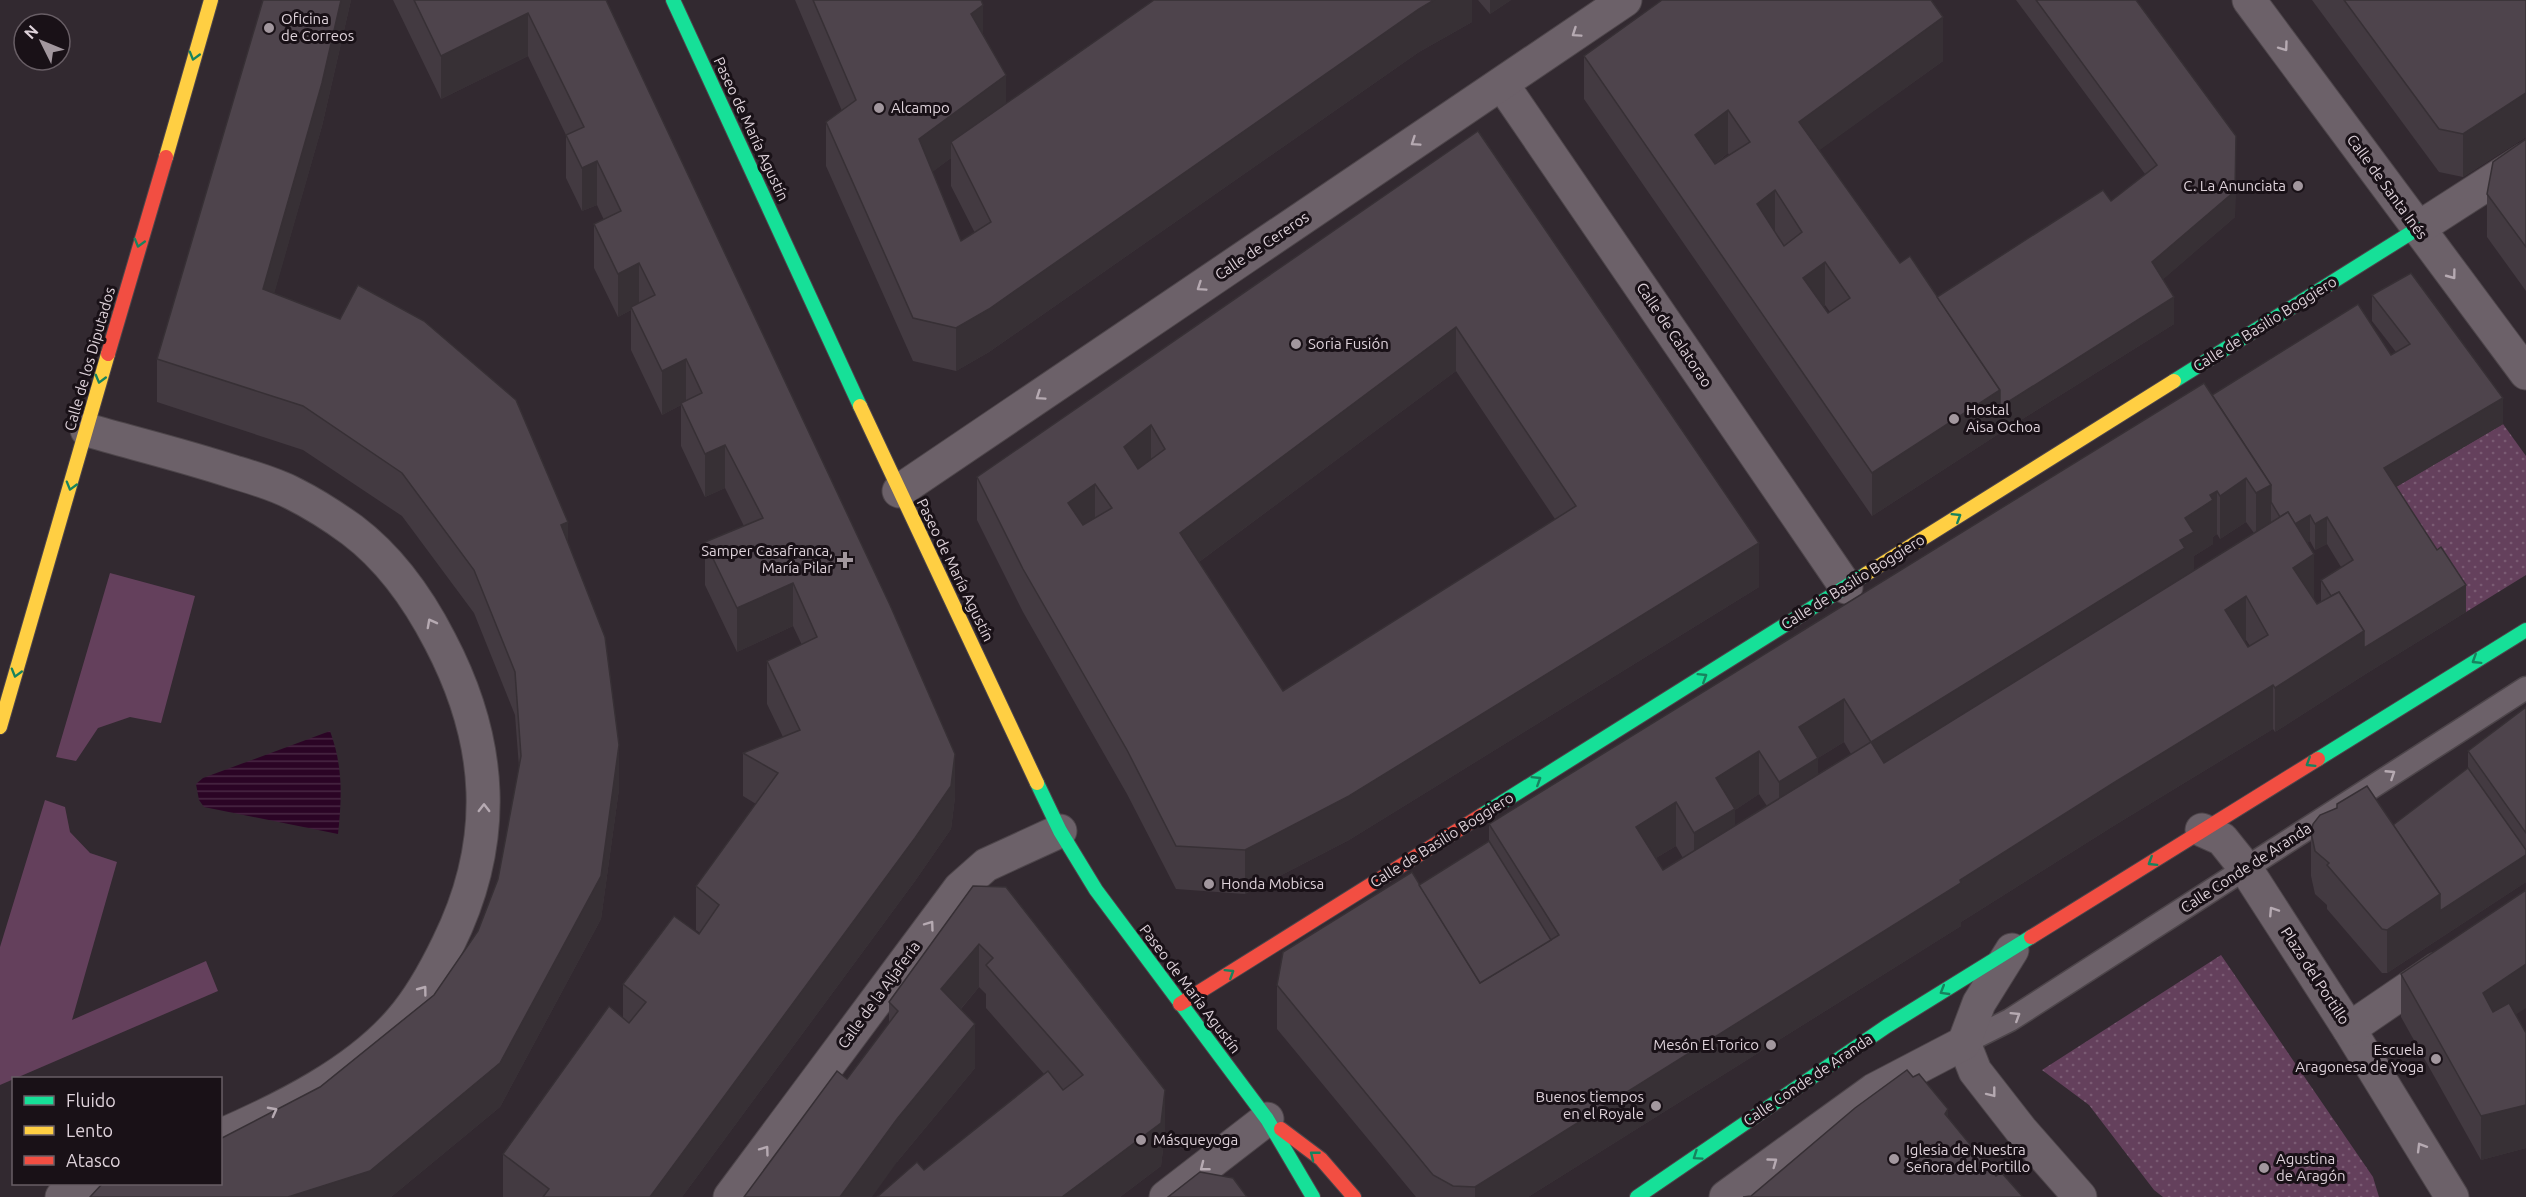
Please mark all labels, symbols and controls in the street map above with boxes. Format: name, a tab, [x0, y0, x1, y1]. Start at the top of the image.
place label: Oficina de Correos	[281, 10, 354, 44]
north arrow	[12, 12, 72, 72]
text: N	[20, 21, 42, 42]
marker: Oficina de Correos	[262, 21, 276, 35]
one-way arrow	[1572, 26, 1583, 37]
one-way arrow	[2277, 41, 2288, 52]
one-way arrow	[189, 50, 201, 61]
street label: Paseo de María Agustín	[711, 54, 792, 203]
place label: Alcampo	[891, 99, 950, 116]
marker: Alcampo	[872, 101, 886, 115]
street label: Calle de Santa Inés	[2344, 131, 2431, 242]
one-way arrow	[1411, 135, 1421, 147]
place label: C. La Anunciata	[2183, 177, 2286, 194]
marker: C. La Anunciata	[2291, 179, 2305, 193]
street label: Calle de Cereros	[1212, 208, 1312, 283]
one-way arrow	[134, 237, 146, 248]
one-way arrow	[2445, 269, 2456, 280]
street label: Calle de Basilio Boggiero	[2190, 272, 2340, 375]
street label: Calle de Calatorao	[1633, 279, 1716, 390]
one-way arrow	[1197, 280, 1208, 291]
street label: Calle de los Diputados	[61, 285, 118, 433]
place label: Soria Fusión	[1308, 335, 1389, 352]
marker: Soria Fusión	[1289, 337, 1303, 351]
one-way arrow	[95, 374, 108, 384]
one-way arrow	[1035, 389, 1046, 400]
place label: Hostal Aisa Ochoa	[1966, 401, 2041, 435]
marker: Hostal Aisa Ochoa	[1947, 412, 1961, 426]
one-way arrow	[66, 480, 78, 491]
street label: Paseo de María Agustín	[913, 496, 997, 644]
one-way arrow	[1951, 513, 1961, 525]
street label: Calle de Basilio Boggiero	[1778, 530, 1928, 633]
place label: Samper Casafranca, María Pilar	[701, 542, 833, 576]
marker: Samper Casafranca, María Pilar	[838, 553, 852, 567]
one-way arrow	[427, 618, 438, 629]
one-way arrow	[2472, 653, 2482, 665]
one-way arrow	[11, 667, 23, 678]
one-way arrow	[1696, 673, 1707, 684]
one-way arrow	[2306, 756, 2317, 767]
one-way arrow	[2385, 771, 2396, 782]
one-way arrow	[1531, 776, 1541, 788]
street label: Calle de Basilio Boggiero	[1367, 788, 1517, 891]
one-way arrow	[477, 803, 490, 812]
street label: Calle Conde de Aranda	[2177, 819, 2314, 916]
one-way arrow	[2148, 854, 2158, 866]
place label: Honda Mobicsa	[1221, 875, 1324, 892]
marker: Honda Mobicsa	[1202, 877, 1216, 891]
one-way arrow	[2270, 906, 2281, 917]
one-way arrow	[923, 921, 934, 932]
street label: Paseo de María Agustín	[1136, 921, 1244, 1056]
street label: Plaza del Portillo	[2278, 924, 2353, 1028]
street label: Calle de la Aljafería	[834, 938, 923, 1052]
one-way arrow	[1224, 969, 1234, 981]
one-way arrow	[1940, 984, 1950, 996]
one-way arrow	[416, 986, 427, 997]
one-way arrow	[2010, 1012, 2020, 1024]
street label: Calle Conde de Aranda	[1740, 1030, 1876, 1129]
place label: Mesón El Torico	[1653, 1036, 1759, 1053]
marker: Mesón El Torico	[1764, 1038, 1778, 1052]
place label: Escuela Aragonesa de Yoga	[2295, 1041, 2424, 1075]
marker: Escuela Aragonesa de Yoga	[2429, 1052, 2443, 1066]
legend	[12, 1077, 222, 1185]
one-way arrow	[1985, 1087, 1996, 1098]
place label: Buenos tiempos en el Royale	[1536, 1088, 1644, 1122]
text: Fluido	[66, 1090, 116, 1110]
marker: Buenos tiempos en el Royale	[1649, 1099, 1663, 1113]
one-way arrow	[267, 1107, 277, 1118]
text: Lento	[66, 1120, 113, 1140]
place label: Másqueyoga	[1153, 1131, 1238, 1148]
marker: Másqueyoga	[1134, 1133, 1148, 1147]
place label: Iglesia de Nuestra Señora del Portillo	[1906, 1141, 2030, 1175]
one-way arrow	[2417, 1143, 2429, 1153]
one-way arrow	[758, 1145, 769, 1156]
one-way arrow	[1692, 1149, 1703, 1160]
text: Atasco	[66, 1150, 121, 1170]
place label: Agustina de Aragón	[2276, 1150, 2346, 1184]
one-way arrow	[1310, 1151, 1321, 1162]
marker: Iglesia de Nuestra Señora del Portillo	[1887, 1152, 1901, 1166]
one-way arrow	[1766, 1158, 1777, 1169]
one-way arrow	[1200, 1160, 1211, 1171]
marker: Agustina de Aragón	[2257, 1161, 2271, 1175]

